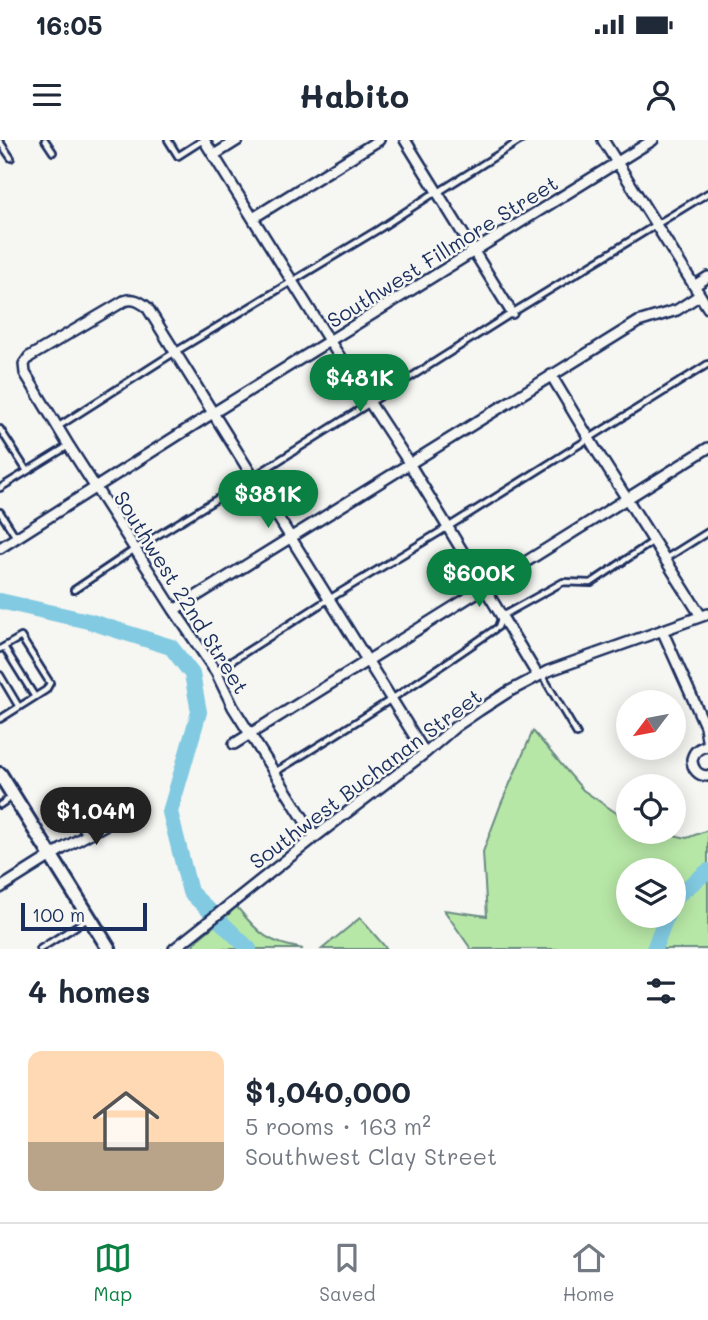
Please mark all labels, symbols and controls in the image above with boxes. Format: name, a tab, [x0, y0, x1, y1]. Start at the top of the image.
text: 16:05	[35, 8, 102, 42]
text: Habito	[299, 74, 409, 116]
icon: menu	[28, 76, 66, 114]
icon: person	[642, 76, 680, 114]
street label: Southwest Fillmore Street	[321, 169, 563, 333]
pin: $481K	[311, 355, 409, 414]
text: $481K	[326, 362, 394, 392]
pin: $381K	[219, 470, 317, 530]
text: $381K	[234, 478, 302, 508]
street label: Southwest 22nd Street	[108, 486, 256, 698]
pin: $600K	[430, 550, 528, 609]
text: $600K	[443, 557, 515, 587]
street label: Southwest Buchanan Street	[243, 682, 487, 874]
north arrow	[616, 690, 686, 760]
map controls	[616, 690, 686, 928]
button: locate	[616, 774, 686, 844]
pin: $1.04M	[39, 788, 153, 847]
text: $1.04M	[56, 795, 136, 825]
button: layers	[616, 858, 686, 928]
scale bar	[21, 900, 147, 932]
text: 100 m	[32, 902, 85, 927]
text: 4 homes	[28, 971, 150, 1011]
icon: filters	[642, 972, 680, 1010]
text: $1,040,000	[245, 1071, 411, 1111]
icon: home	[84, 1079, 168, 1163]
text: 5 rooms · 163 m²	[245, 1111, 431, 1141]
text: Southwest Clay Street	[245, 1141, 497, 1171]
tab: Map	[94, 1239, 132, 1306]
tab: Saved	[319, 1239, 376, 1306]
tab: Home	[563, 1239, 614, 1306]

